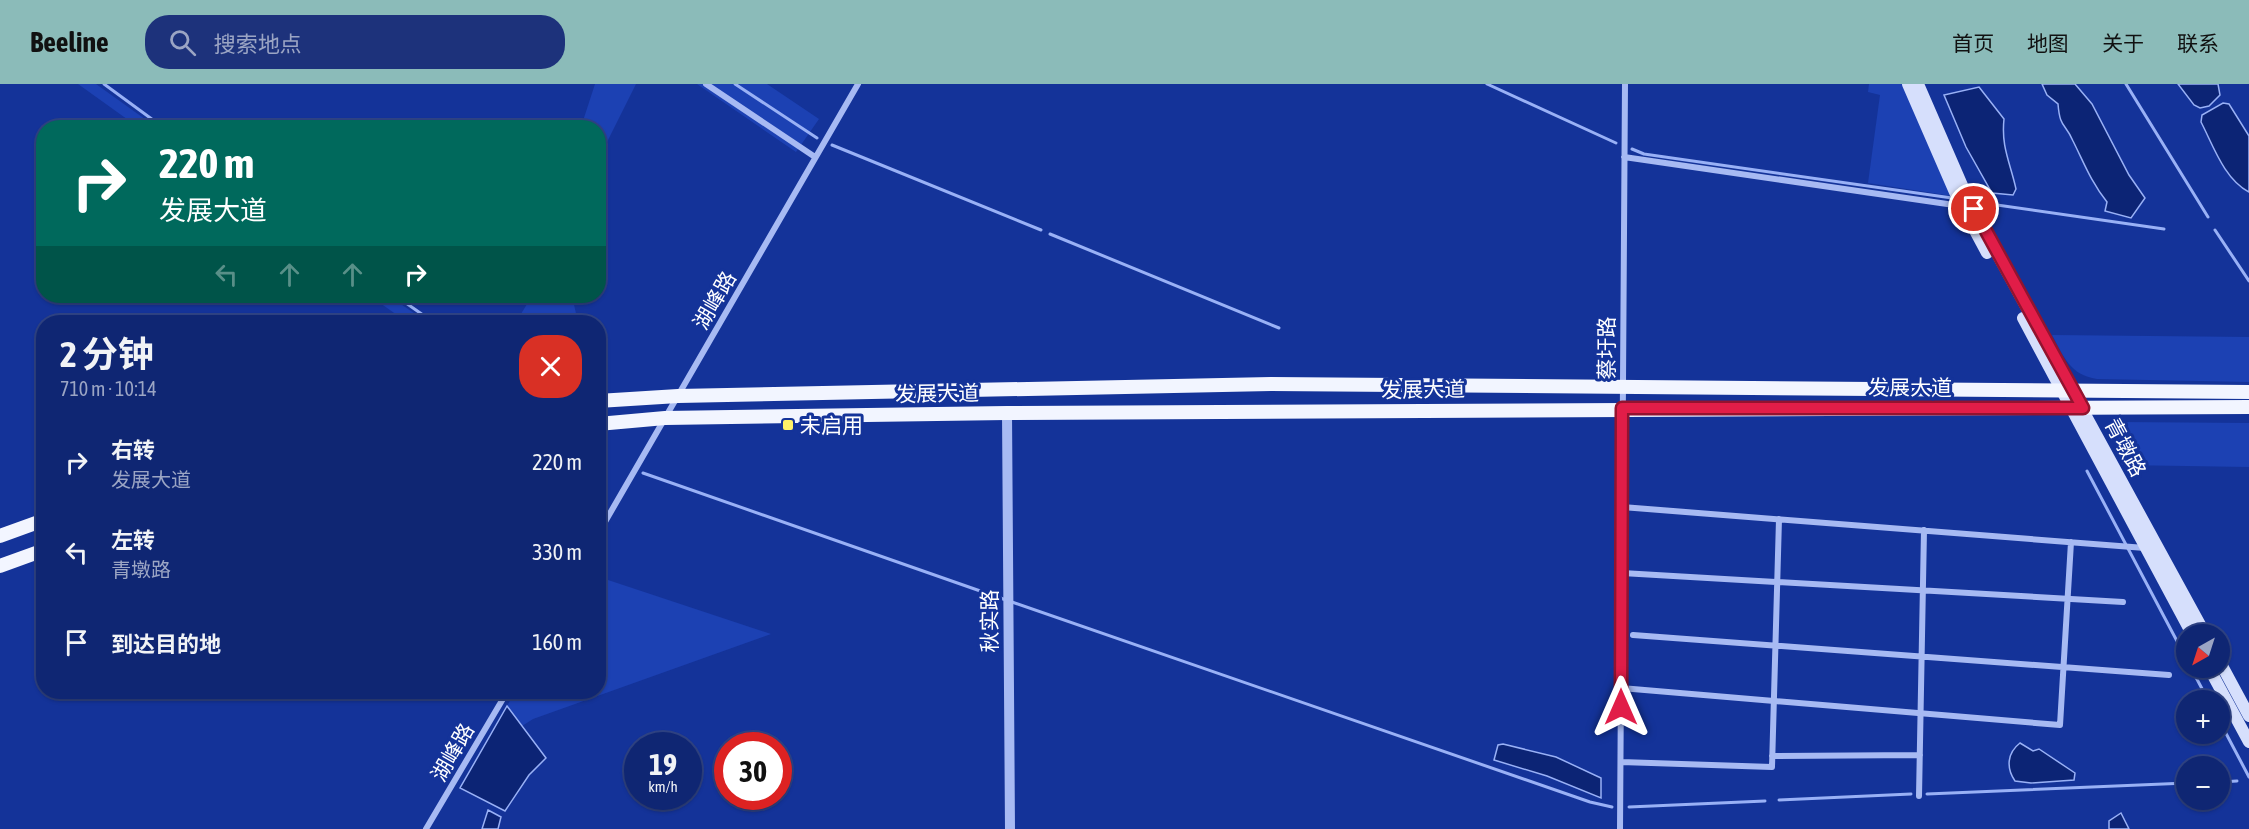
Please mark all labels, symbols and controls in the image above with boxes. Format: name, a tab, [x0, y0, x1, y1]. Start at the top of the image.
search box	[145, 15, 565, 69]
text: Beeline	[30, 26, 109, 58]
icon: search	[166, 26, 199, 59]
text: 搜索地点	[214, 31, 302, 57]
text: 首页	[1952, 31, 1994, 55]
text: 地图	[2027, 31, 2069, 55]
text: 关于	[2102, 31, 2144, 55]
text: 联系	[2177, 31, 2219, 55]
text: 220 m	[159, 139, 254, 187]
icon: right	[60, 144, 138, 222]
pin	[1948, 183, 1999, 234]
icon: arrive	[1957, 192, 1990, 225]
text: 发展大道	[159, 195, 267, 226]
icon: left	[210, 258, 243, 291]
icon: ahead	[273, 258, 306, 291]
icon: ahead	[336, 258, 369, 291]
icon: right	[399, 258, 432, 291]
street label: 湖峰路	[688, 267, 740, 333]
street label: 蔡圩路	[1594, 317, 1618, 380]
text: 2 分钟	[60, 333, 154, 375]
button: close	[519, 335, 582, 398]
street label: 发展大道	[1868, 375, 1952, 399]
street label: 发展大道	[1381, 376, 1465, 402]
text: 710 m · 10:14	[60, 377, 157, 400]
street label: 发展大道	[895, 380, 979, 406]
place label: 未启用	[800, 413, 863, 437]
street label: 青墩路	[2101, 414, 2151, 480]
marker: 未启用	[781, 418, 795, 432]
text: 右转	[111, 437, 155, 463]
icon: right	[60, 446, 93, 479]
text: 220 m	[532, 449, 582, 475]
text: 发展大道	[111, 468, 191, 491]
text: 左转	[111, 527, 155, 553]
icon: left	[60, 536, 93, 569]
text: 330 m	[532, 539, 582, 565]
text: 青墩路	[111, 558, 171, 581]
street label: 秋实路	[977, 590, 1001, 653]
north arrow	[2176, 624, 2230, 678]
map controls	[2176, 624, 2230, 810]
icon: arrive	[60, 626, 93, 659]
text: 160 m	[532, 629, 582, 655]
text: 到达目的地	[111, 631, 221, 657]
position arrow	[1589, 675, 1653, 739]
button: +	[2176, 690, 2230, 744]
street label: 湖峰路	[426, 719, 478, 785]
speed limit sign: 30	[714, 732, 792, 810]
text: 19	[649, 747, 677, 781]
button: −	[2176, 756, 2230, 810]
text: km/h	[648, 778, 678, 795]

